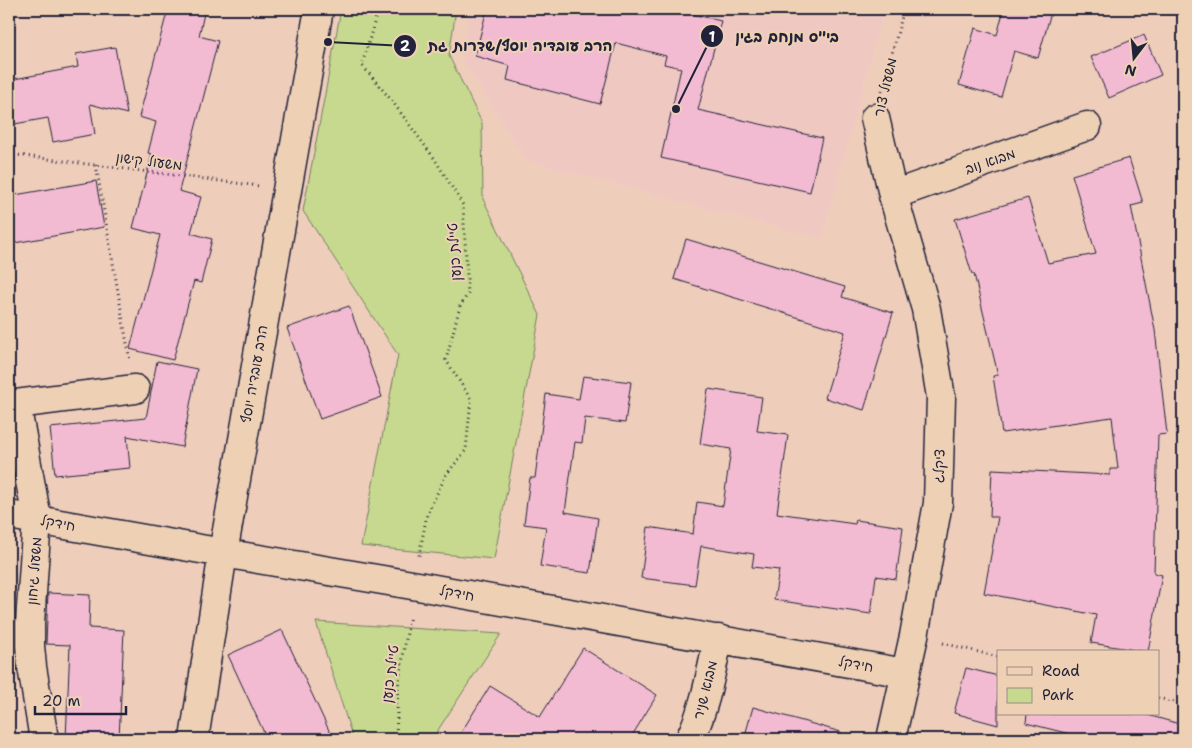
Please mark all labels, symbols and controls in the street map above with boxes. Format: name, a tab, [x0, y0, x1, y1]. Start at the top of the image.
callout: בי"ס מנחם בגין	[700, 21, 848, 51]
text: 1	[709, 27, 716, 47]
text: בי"ס מנחם בגין	[735, 27, 839, 47]
callout: הרב עובדיה יוסף/שדרות גת	[393, 31, 623, 61]
north arrow	[1110, 32, 1160, 82]
text: 2	[400, 36, 411, 56]
text: הרב עובדיה יוסף/שדרות גת	[427, 36, 612, 56]
street label: משעול צור	[869, 56, 901, 118]
text: N	[1123, 60, 1138, 81]
street label: מבוא נוב	[962, 144, 1018, 178]
street label: משעול קישון	[115, 148, 183, 174]
street label: טיילת כנען	[443, 222, 465, 282]
street label: הרב עובדיה יוסף	[237, 324, 271, 424]
street label: ציקלג	[929, 449, 949, 483]
street label: חידקל	[39, 511, 77, 535]
street label: משעול גיחון	[23, 536, 45, 606]
street label: חידקל	[438, 581, 476, 605]
street label: טיילת כנען	[378, 644, 402, 704]
legend	[997, 650, 1160, 716]
street label: חידקל	[837, 652, 875, 676]
street label: מבוא שניר	[689, 659, 721, 721]
text: Road	[1042, 661, 1080, 681]
scale bar	[35, 683, 126, 715]
text: Park	[1042, 685, 1074, 705]
text: 20 m	[42, 691, 81, 711]

